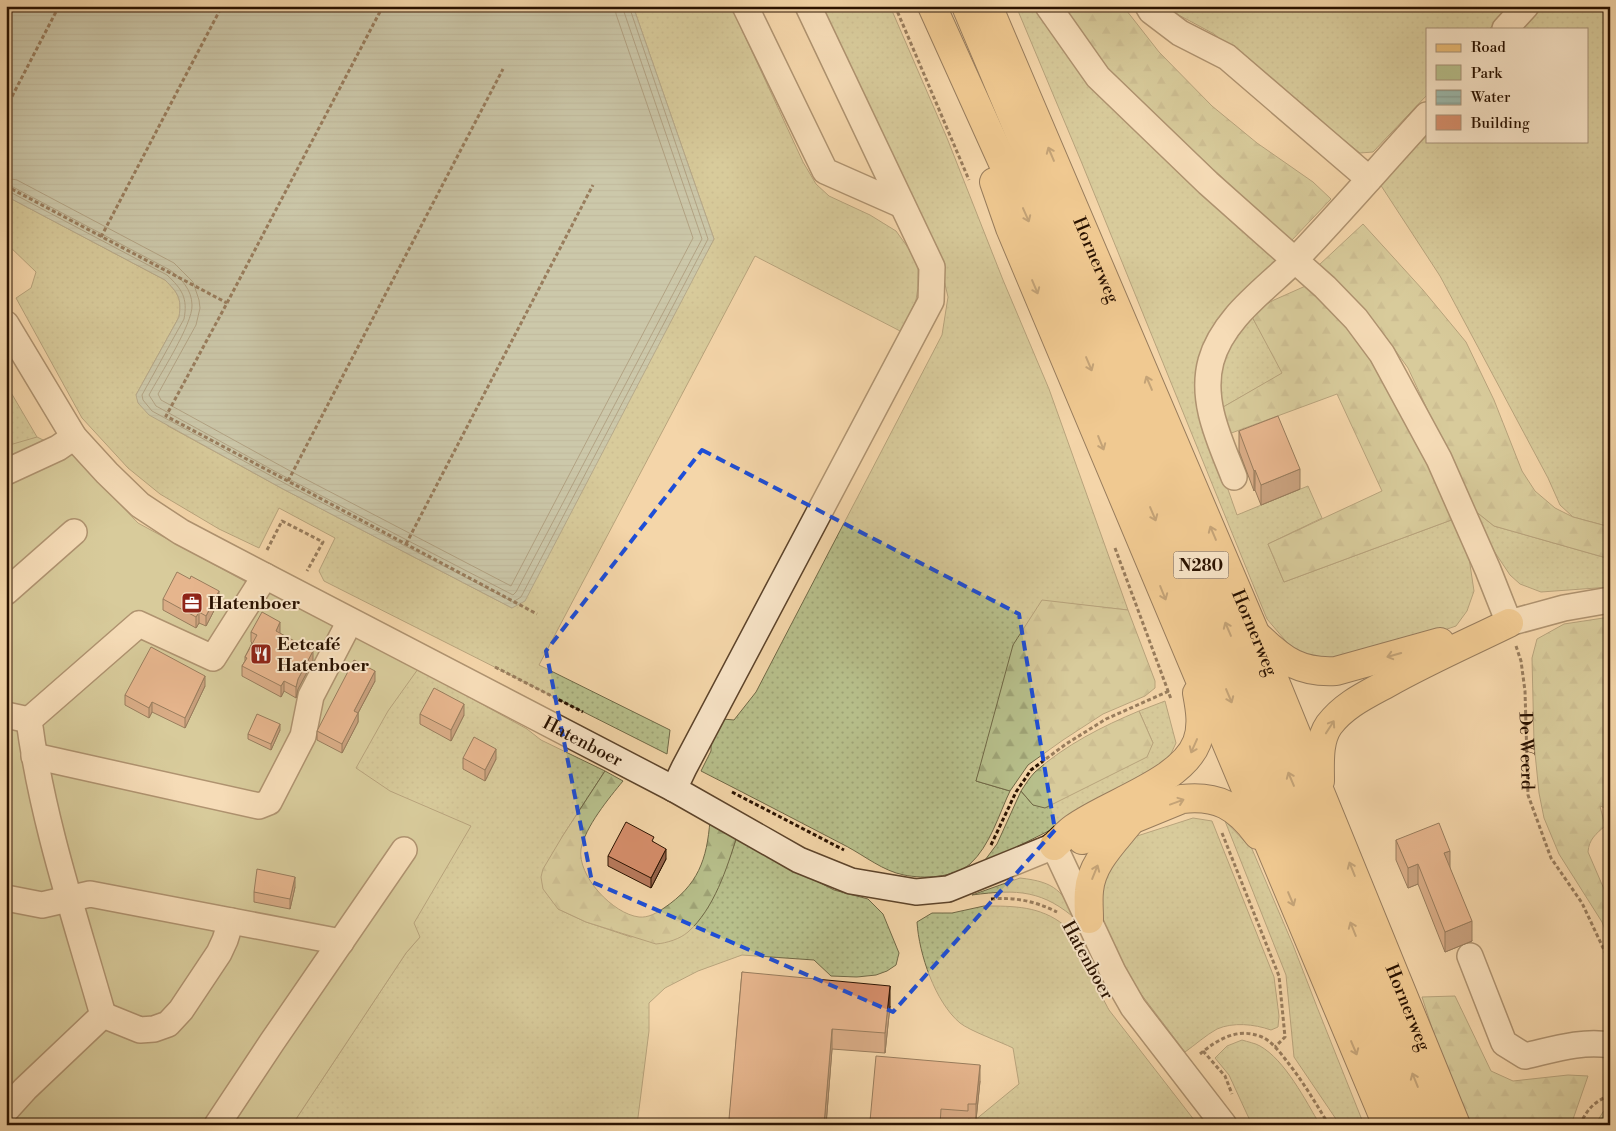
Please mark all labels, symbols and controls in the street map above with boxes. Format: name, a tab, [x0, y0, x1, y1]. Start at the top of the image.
legend	[1426, 28, 1588, 142]
text: Road	[1471, 38, 1506, 57]
text: Park	[1471, 64, 1503, 83]
text: Water	[1470, 88, 1511, 107]
text: Building	[1470, 114, 1530, 133]
one-way arrow	[1045, 146, 1054, 161]
one-way arrow	[1022, 207, 1032, 222]
street label: Hornerweg	[1067, 213, 1125, 307]
one-way arrow	[1030, 279, 1040, 294]
one-way arrow	[1085, 356, 1095, 371]
one-way arrow	[1144, 376, 1153, 391]
one-way arrow	[1097, 435, 1106, 450]
one-way arrow	[1148, 506, 1158, 521]
one-way arrow	[1207, 526, 1217, 541]
road number: N280	[1174, 552, 1228, 578]
one-way arrow	[1159, 585, 1168, 600]
street label: Hornerweg	[1226, 586, 1283, 680]
office icon: Hatenboer	[180, 591, 204, 615]
place label: Hatenboer	[208, 592, 300, 615]
one-way arrow	[1223, 622, 1233, 637]
place label: Eetcafé Hatenboer	[277, 633, 369, 677]
restaurant icon: Eetcafé Hatenboer	[249, 642, 273, 666]
one-way arrow	[1387, 651, 1403, 660]
one-way arrow	[1225, 688, 1235, 703]
street label: Hatenboer	[539, 712, 627, 772]
street label: De Weerd	[1514, 712, 1539, 791]
one-way arrow	[1324, 720, 1335, 734]
one-way arrow	[1189, 738, 1199, 753]
one-way arrow	[1286, 772, 1296, 787]
one-way arrow	[1168, 797, 1184, 806]
one-way arrow	[1347, 862, 1356, 877]
one-way arrow	[1091, 865, 1100, 880]
one-way arrow	[1286, 891, 1296, 906]
street label: Hatenboer	[1056, 917, 1119, 1004]
one-way arrow	[1348, 922, 1358, 937]
street label: Hornerweg	[1380, 961, 1436, 1055]
one-way arrow	[1351, 1041, 1360, 1056]
one-way arrow	[1410, 1073, 1419, 1088]

